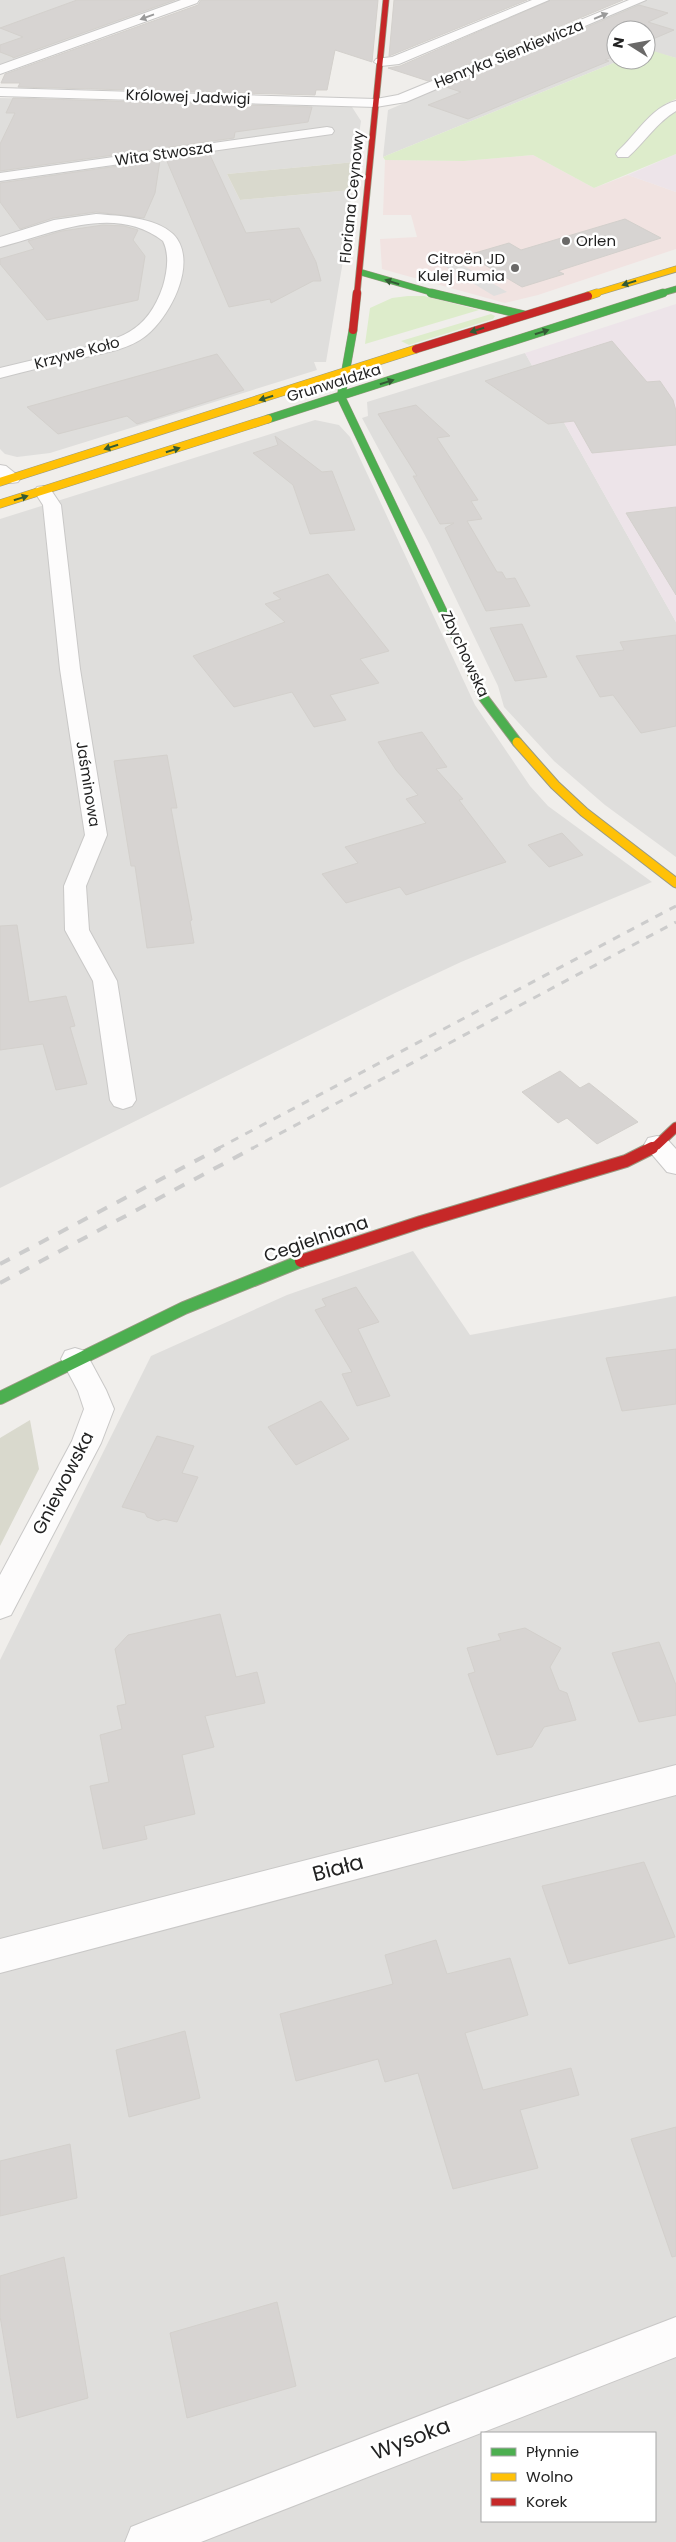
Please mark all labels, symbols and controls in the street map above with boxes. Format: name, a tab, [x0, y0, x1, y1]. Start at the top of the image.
one-way arrow	[594, 12, 608, 20]
one-way arrow	[139, 13, 154, 21]
street label: Henryka Sienkiewicza	[431, 14, 587, 93]
north arrow	[606, 20, 656, 70]
text: N	[607, 35, 629, 50]
street label: Królowej Jadwigi	[125, 84, 251, 109]
street label: Floriana Ceynowy	[334, 129, 369, 264]
street label: Wita Stwosza	[113, 136, 214, 171]
place label: Orlen	[576, 230, 616, 251]
marker: Orlen	[560, 235, 572, 247]
place label: Citroën JD Kulej Rumia	[418, 248, 505, 286]
marker: Citroën JD Kulej Rumia	[509, 262, 521, 274]
one-way arrow	[384, 277, 399, 285]
one-way arrow	[622, 279, 637, 287]
one-way arrow	[470, 327, 485, 335]
one-way arrow	[535, 328, 550, 336]
street label: Krzywe Koło	[32, 331, 122, 374]
street label: Grunwaldzka	[284, 358, 384, 407]
one-way arrow	[380, 378, 395, 385]
one-way arrow	[258, 394, 273, 402]
one-way arrow	[103, 443, 118, 451]
one-way arrow	[165, 446, 180, 453]
one-way arrow	[14, 493, 29, 501]
street label: Zbychowska	[436, 607, 495, 700]
street label: Jaśminowa	[71, 739, 106, 828]
street label: Cegielniana	[260, 1209, 371, 1268]
street label: Gniewowska	[26, 1427, 99, 1539]
street label: Biała	[309, 1847, 367, 1888]
street label: Wysoka	[367, 2410, 454, 2467]
legend	[481, 2432, 656, 2522]
text: Płynnie	[526, 2441, 579, 2462]
text: Wolno	[526, 2466, 573, 2487]
text: Korek	[526, 2491, 567, 2512]

